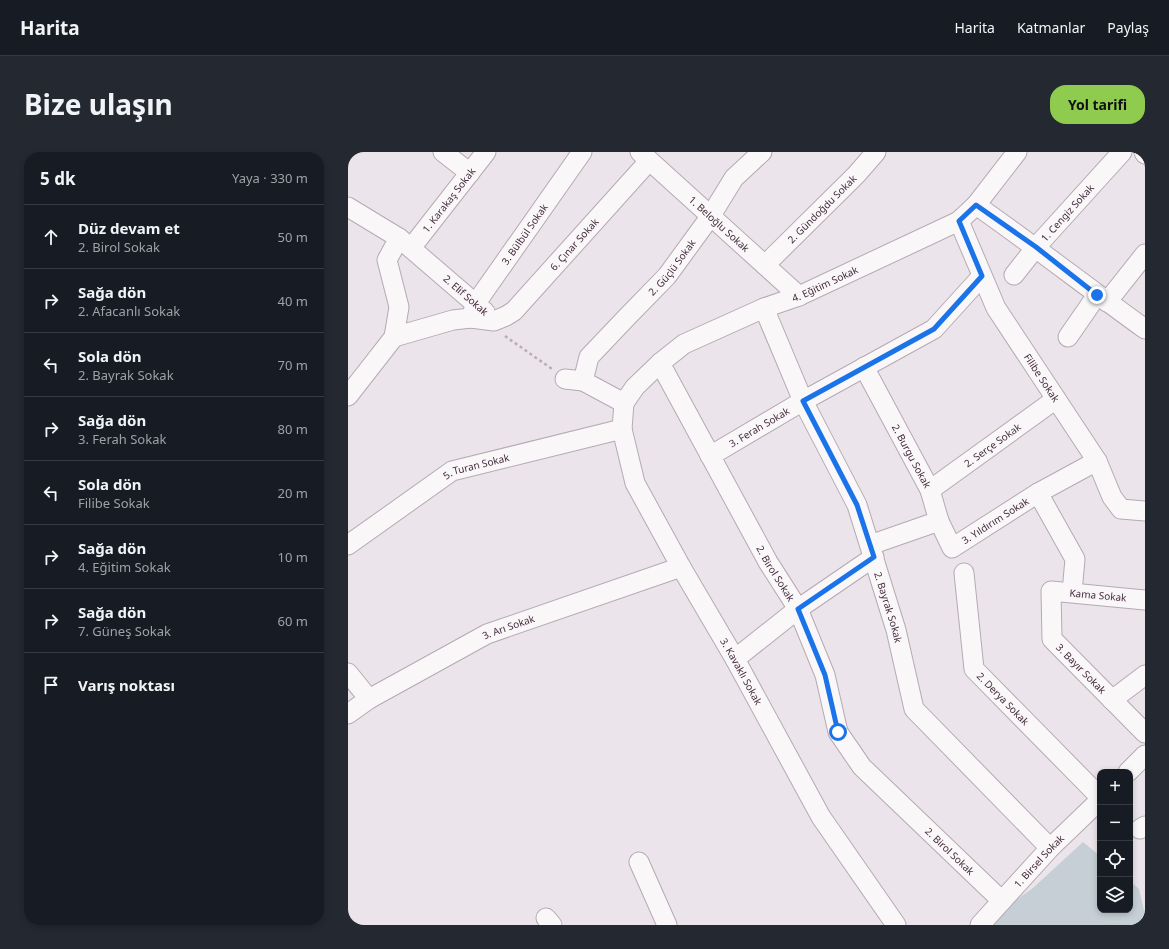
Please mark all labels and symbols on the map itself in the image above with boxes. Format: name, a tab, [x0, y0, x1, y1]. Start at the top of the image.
street label: 1. Karakaş Sokak	[419, 164, 479, 235]
street label: 2. Gündoğdu Sokak	[784, 171, 860, 246]
street label: 1. Cengiz Sokak	[1037, 180, 1097, 244]
street label: 1. Beloğlu Sokak	[686, 193, 753, 255]
street label: 3. Bülbül Sokak	[498, 200, 551, 267]
street label: 6. Çınar Sokak	[547, 214, 602, 274]
street label: 2. Güçlü Sokak	[645, 236, 699, 298]
street label: 4. Eğitim Sokak	[790, 262, 861, 305]
street label: 2. Elif Sokak	[440, 271, 492, 319]
route end	[1088, 286, 1106, 304]
street label: Filibe Sokak	[1021, 351, 1063, 405]
street label: 3. Ferah Sokak	[726, 403, 793, 450]
street label: 2. Serçe Sokak	[961, 419, 1024, 470]
street label: 2. Burgu Sokak	[889, 422, 935, 491]
street label: 5. Turan Sokak	[440, 450, 511, 482]
street label: 3. Yıldırım Sokak	[959, 493, 1032, 547]
street label: 2. Birol Sokak	[753, 543, 799, 604]
street label: 2. Bayrak Sokak	[871, 570, 906, 645]
street label: Kama Sokak	[1069, 586, 1128, 605]
street label: 3. Arı Sokak	[479, 611, 537, 642]
street label: 3. Kavaklı Sokak	[717, 635, 766, 708]
street label: 3. Bayır Sokak	[1053, 640, 1110, 697]
street label: 2. Derya Sokak	[974, 669, 1033, 729]
route start	[829, 723, 847, 741]
street label: 2. Birol Sokak	[922, 824, 978, 878]
street label: 1. Birsel Sokak	[1011, 831, 1067, 890]

